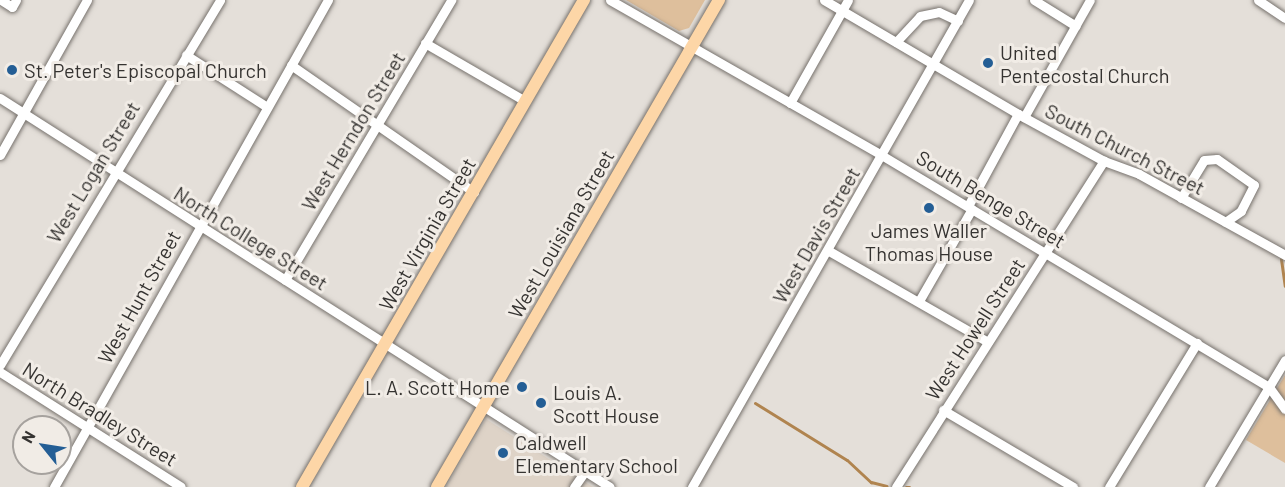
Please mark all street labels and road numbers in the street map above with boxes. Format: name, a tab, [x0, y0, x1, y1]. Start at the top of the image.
street label: West Herndon Street	[296, 47, 410, 215]
street label: West Logan Street	[41, 97, 145, 247]
street label: South Church Street	[1041, 98, 1209, 200]
street label: West Louisiana Street	[503, 145, 619, 323]
street label: South Benge Street	[912, 145, 1070, 253]
street label: West Virginia Street	[374, 153, 480, 315]
street label: West Davis Street	[767, 163, 865, 307]
street label: North College Street	[170, 181, 332, 295]
street label: West Hunt Street	[93, 226, 185, 368]
street label: West Howell Street	[920, 254, 1030, 404]
street label: North Bradley Street	[18, 357, 182, 471]

